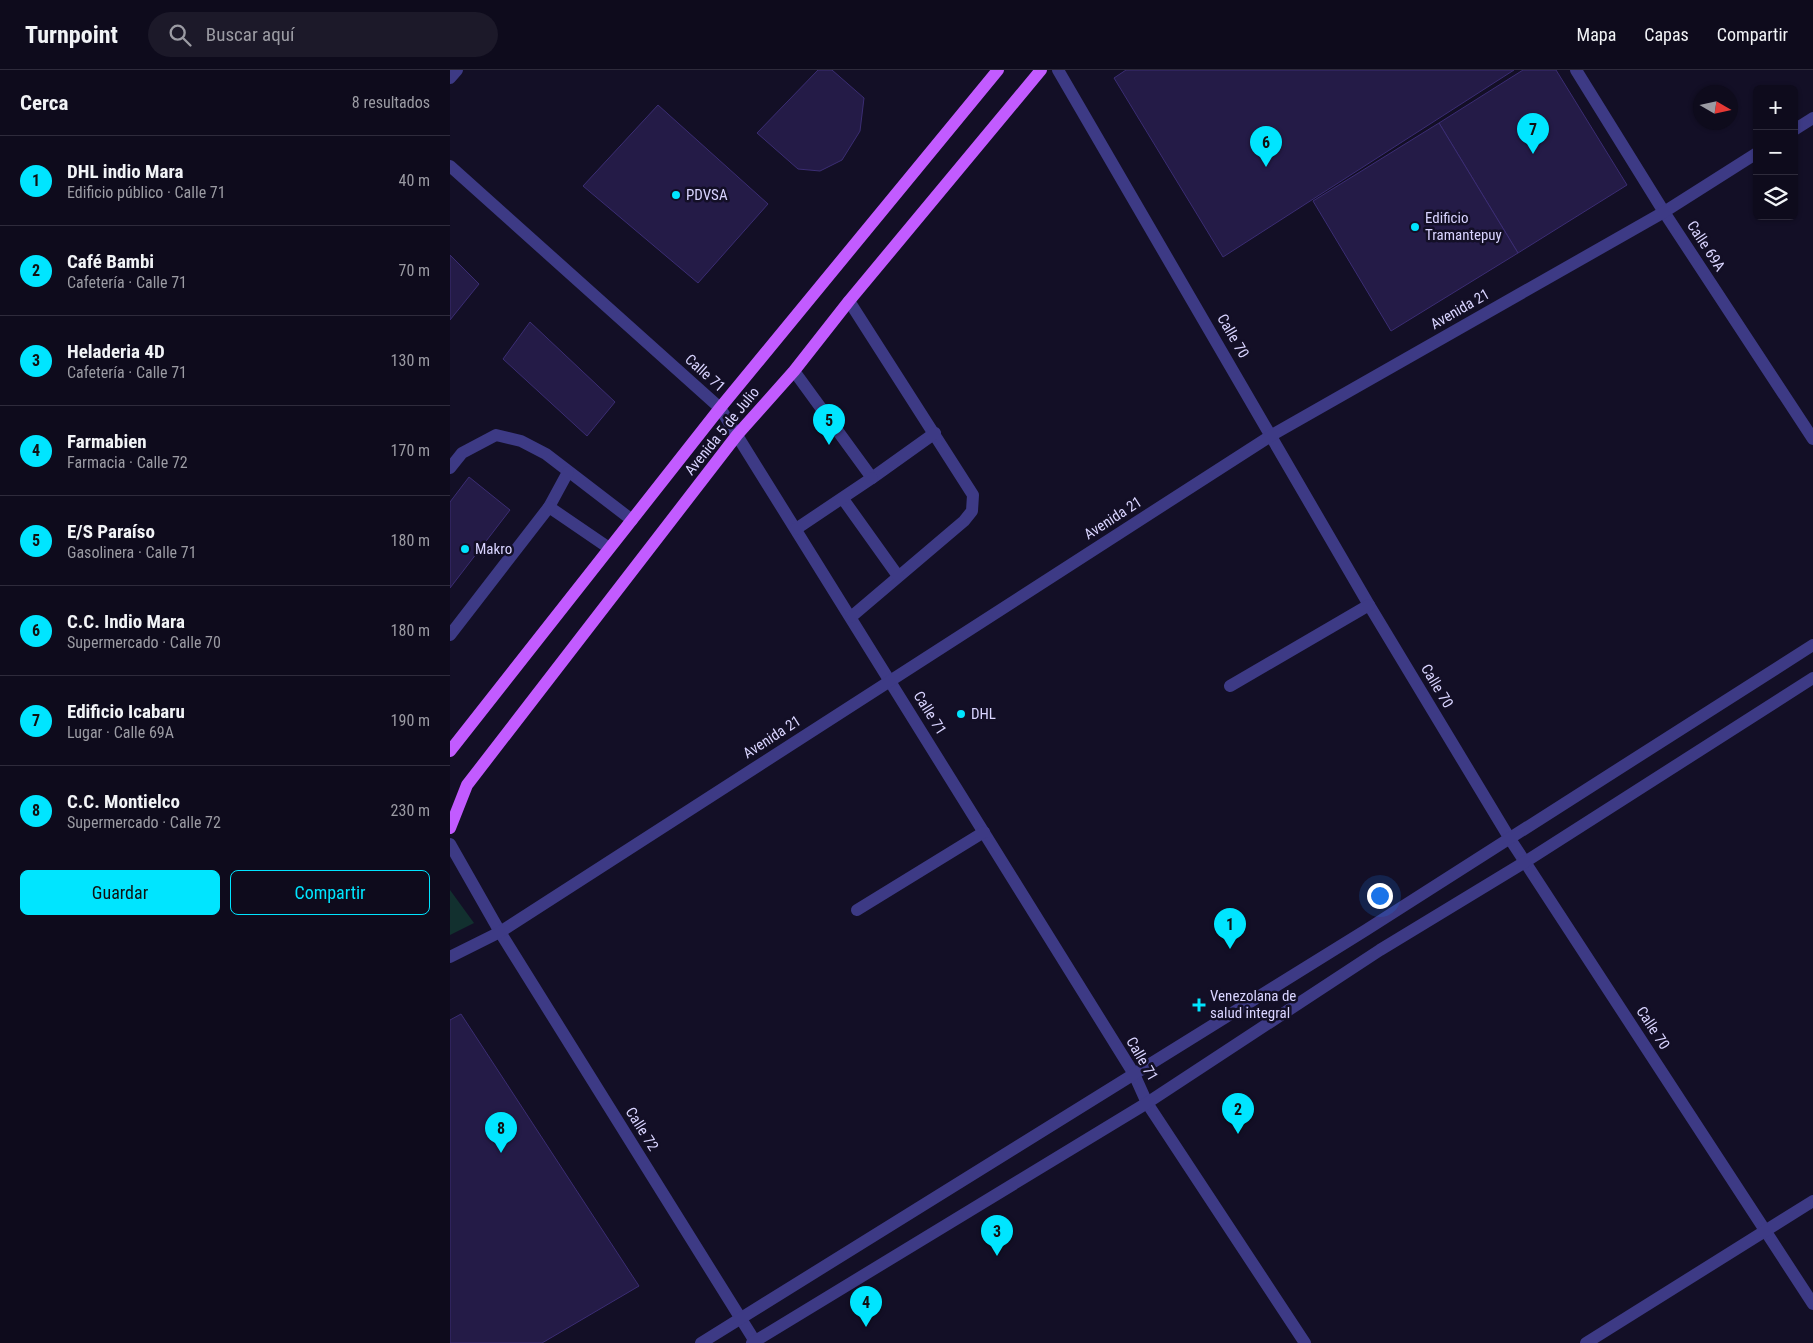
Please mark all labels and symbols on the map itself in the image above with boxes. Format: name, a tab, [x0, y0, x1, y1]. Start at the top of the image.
north arrow	[1693, 85, 1738, 130]
pin: 7	[1517, 113, 1549, 154]
pin: 6	[1250, 126, 1282, 167]
place label: PDVSA	[686, 186, 728, 204]
marker: PDVSA	[670, 189, 682, 201]
place label: Edificio Tramantepuy	[1425, 209, 1502, 244]
street label: Calle 69A	[1683, 217, 1729, 275]
marker: Edificio Tramantepuy	[1409, 221, 1421, 233]
street label: Avenida 21	[1427, 285, 1493, 333]
street label: Calle 70	[1213, 311, 1253, 361]
street label: Calle 71	[681, 350, 729, 396]
street label: Avenida 5 de Julio	[681, 383, 763, 479]
pin: 5	[813, 404, 845, 445]
street label: Avenida 21	[1081, 493, 1145, 543]
place label: Makro	[475, 540, 512, 558]
marker: Makro	[459, 543, 471, 555]
street label: Calle 70	[1417, 661, 1457, 711]
street label: Calle 71	[910, 688, 950, 738]
place label: DHL	[971, 705, 996, 723]
marker: DHL	[955, 708, 967, 720]
street label: Avenida 21	[740, 712, 804, 762]
your location	[1367, 883, 1393, 909]
pin: 1	[1214, 908, 1246, 949]
place label: Venezolana de salud integral	[1210, 987, 1296, 1022]
marker: Venezolana de salud integral	[1192, 998, 1206, 1012]
street label: Calle 70	[1632, 1003, 1674, 1053]
street label: Calle 71	[1122, 1034, 1162, 1084]
pin: 2	[1222, 1093, 1254, 1134]
street label: Calle 72	[622, 1104, 662, 1154]
pin: 8	[485, 1112, 517, 1153]
pin: 3	[981, 1215, 1013, 1256]
pin: 4	[850, 1286, 882, 1327]

